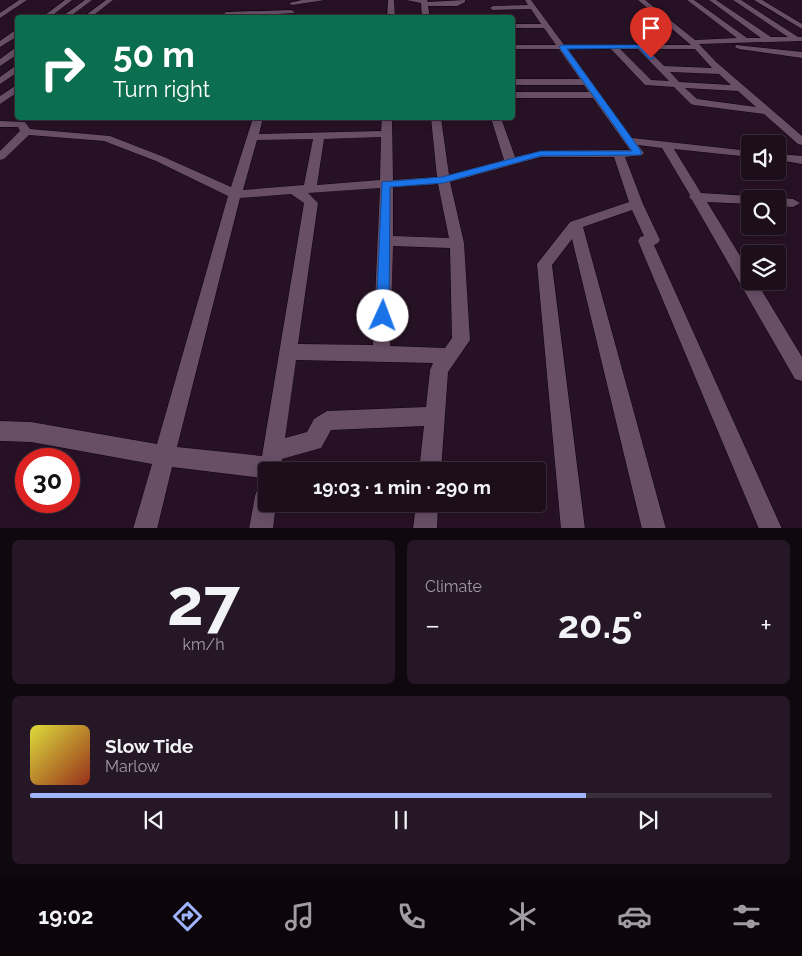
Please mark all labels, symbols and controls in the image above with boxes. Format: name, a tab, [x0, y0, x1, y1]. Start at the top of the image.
pin	[630, 7, 672, 58]
icon: arrive	[637, 14, 665, 42]
text: 50 m	[113, 34, 195, 75]
icon: right	[30, 35, 95, 100]
text: Turn right	[113, 76, 210, 102]
map controls	[741, 135, 786, 290]
button: sound	[741, 135, 786, 180]
button: search	[741, 190, 786, 235]
button: layers	[741, 245, 786, 290]
position arrow	[356, 289, 408, 341]
speed limit sign: 30	[15, 448, 80, 513]
text: 19:03 · 1 min · 290 m	[313, 476, 491, 498]
text: 27	[167, 564, 240, 640]
text: Climate	[425, 577, 482, 596]
text: 20.5°	[558, 602, 643, 647]
text: −	[425, 609, 440, 642]
text: +	[760, 609, 772, 642]
text: km/h	[182, 635, 225, 654]
text: Slow Tide	[105, 735, 194, 757]
text: Marlow	[105, 757, 160, 776]
icon: previous	[140, 806, 168, 834]
icon: pause	[387, 806, 415, 834]
icon: next	[634, 806, 662, 834]
icon: directions	[170, 899, 205, 934]
icon: music	[282, 899, 317, 934]
icon: phone	[394, 899, 429, 934]
icon: climate	[505, 899, 540, 934]
icon: car	[617, 899, 652, 934]
icon: filters	[729, 899, 764, 934]
text: 19:02	[38, 903, 94, 929]

